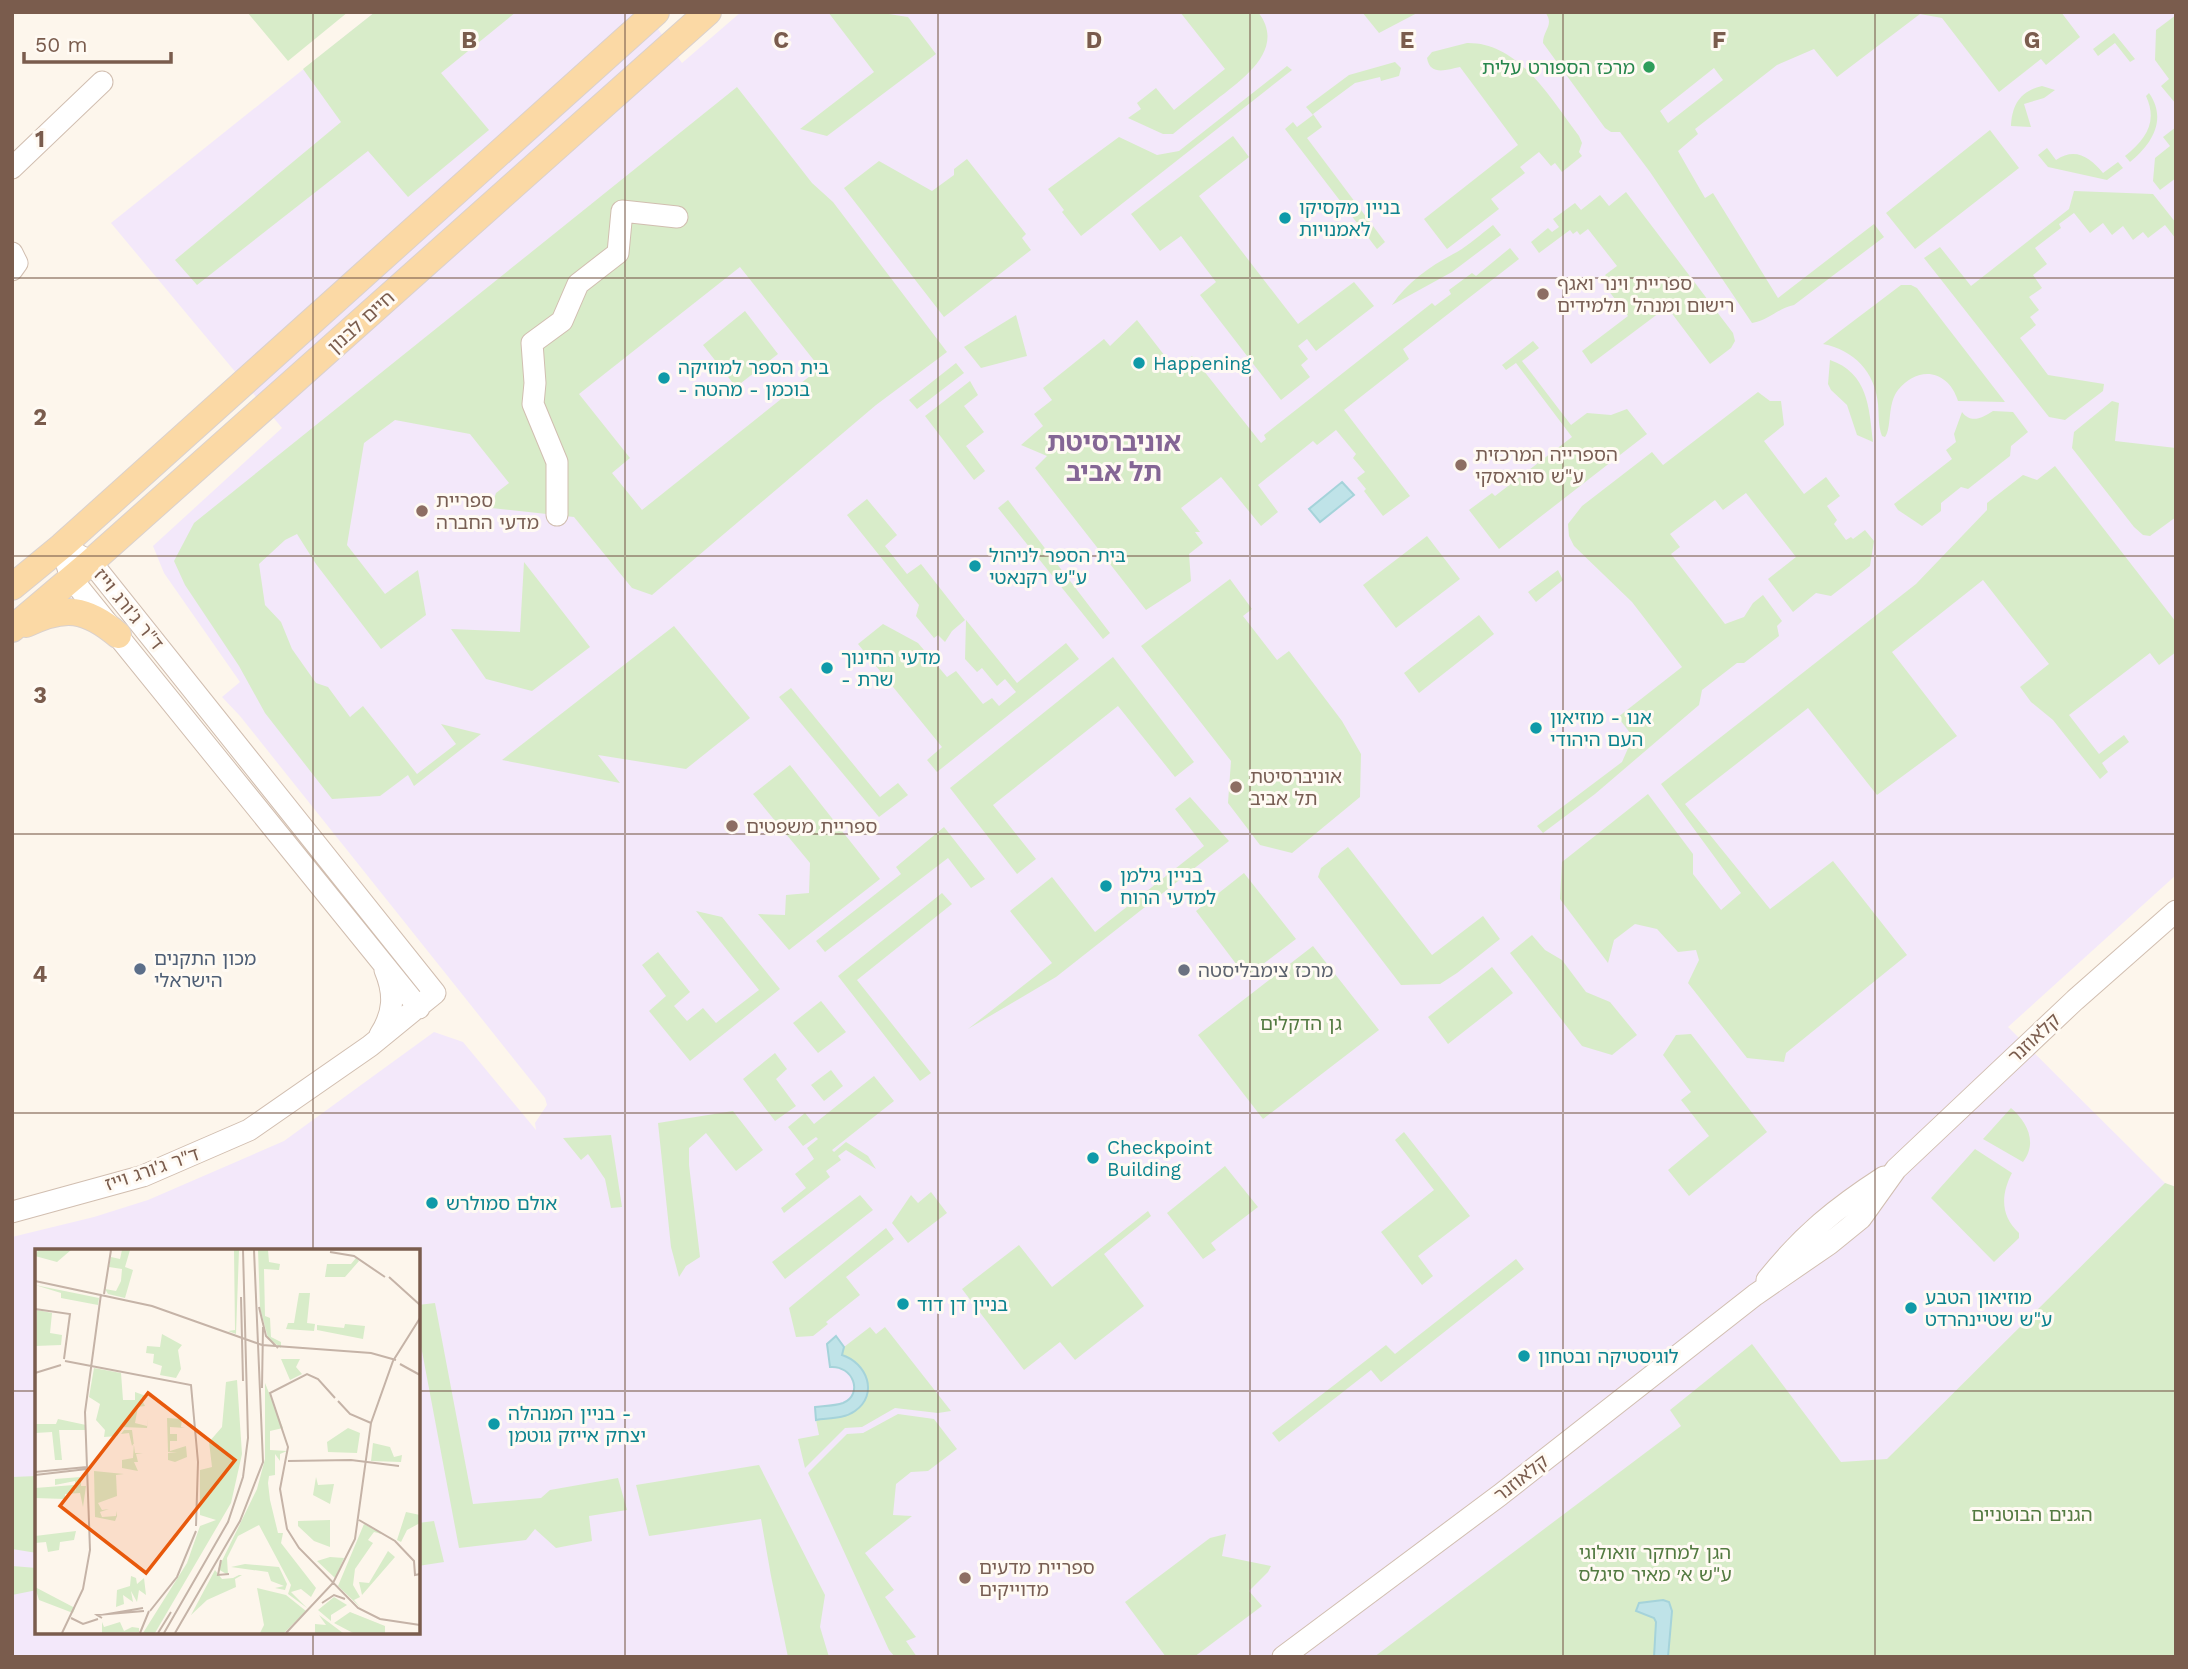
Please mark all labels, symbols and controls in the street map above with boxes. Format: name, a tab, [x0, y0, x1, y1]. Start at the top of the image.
scale bar	[24, 21, 172, 65]
text: B	[461, 27, 477, 54]
text: C	[773, 27, 789, 54]
text: D	[1086, 27, 1102, 54]
text: E	[1400, 27, 1414, 54]
text: F	[1712, 27, 1726, 54]
text: G	[2024, 27, 2040, 54]
text: 50 m	[35, 32, 87, 57]
place label: מרכז הספורט עלית	[1482, 56, 1635, 79]
marker: מרכז הספורט עלית	[1641, 59, 1657, 75]
text: 1	[35, 126, 45, 153]
place label: בניין מקסיקו לאמנויות	[1299, 196, 1401, 241]
marker: בניין מקסיקו לאמנויות	[1277, 210, 1293, 226]
place label: ספריית וינר ואגף רישום ומנהל תלמידים	[1557, 272, 1735, 317]
street label: חיים לבנון	[323, 286, 399, 358]
marker: ספריית וינר ואגף רישום ומנהל תלמידים	[1535, 286, 1551, 302]
place label: Happening	[1153, 352, 1252, 375]
marker: Happening	[1131, 355, 1147, 371]
place label: בית הספר למוזיקה - בוכמן - מהטה	[678, 356, 829, 401]
marker: בית הספר למוזיקה - בוכמן - מהטה	[656, 370, 672, 386]
text: 2	[33, 404, 47, 431]
district label: אוניברסיטת תל אביב	[1047, 427, 1181, 487]
place label: הספרייה המרכזית ע"ש סוראסקי	[1475, 443, 1618, 488]
marker: הספרייה המרכזית ע"ש סוראסקי	[1453, 457, 1469, 473]
place label: ספריית מדעי החברה	[436, 489, 539, 534]
marker: ספריית מדעי החברה	[414, 503, 430, 519]
place label: בית הספר לניהול ע"ש רקנאטי	[989, 544, 1126, 589]
marker: בית הספר לניהול ע"ש רקנאטי	[967, 558, 983, 574]
street label: ד"ר ג'ורג וייז	[89, 564, 169, 654]
place label: מדעי החינוך - שרת	[841, 646, 941, 691]
marker: מדעי החינוך - שרת	[819, 660, 835, 676]
text: 3	[33, 682, 47, 709]
place label: אנו - מוזיאון העם היהודי	[1550, 706, 1652, 751]
marker: אנו - מוזיאון העם היהודי	[1528, 720, 1544, 736]
place label: אוניברסיטת תל אביב	[1250, 765, 1342, 810]
marker: אוניברסיטת תל אביב	[1228, 779, 1244, 795]
place label: ספריית משפטים	[746, 815, 877, 838]
marker: ספריית משפטים	[724, 818, 740, 834]
place label: בניין גילמן למדעי הרוח	[1120, 864, 1216, 909]
marker: בניין גילמן למדעי הרוח	[1098, 878, 1114, 894]
place label: מכון התקנים הישראלי	[154, 947, 256, 992]
place label: מרכז צימבליסטה	[1198, 959, 1333, 982]
text: 4	[33, 961, 48, 988]
marker: מכון התקנים הישראלי	[132, 961, 148, 977]
marker: מרכז צימבליסטה	[1176, 962, 1192, 978]
street label: קלאוזנר	[2003, 1008, 2065, 1068]
park label: גן הדקלים	[1260, 1012, 1342, 1035]
place label: Checkpoint Building	[1107, 1136, 1212, 1181]
street label: ד"ר ג'ורג וייז	[102, 1142, 202, 1196]
marker: Checkpoint Building	[1085, 1150, 1101, 1166]
place label: אולם סמולרש	[446, 1192, 557, 1215]
marker: אולם סמולרש	[424, 1195, 440, 1211]
inset map	[35, 1249, 420, 1634]
place label: מוזיאון הטבע ע"ש שטיינהרדט	[1925, 1286, 2052, 1331]
place label: בניין דן דוד	[917, 1293, 1008, 1316]
marker: בניין דן דוד	[895, 1296, 911, 1312]
marker: מוזיאון הטבע ע"ש שטיינהרדט	[1903, 1300, 1919, 1316]
place label: לוגיסטיקה ובטחון	[1538, 1345, 1679, 1368]
marker: לוגיסטיקה ובטחון	[1516, 1348, 1532, 1364]
place label: בניין המנהלה - יצחק אייזק גוטמן	[508, 1402, 646, 1447]
marker: בניין המנהלה - יצחק אייזק גוטמן	[486, 1416, 502, 1432]
street label: קלאוזנר	[1489, 1450, 1553, 1506]
park label: הגנים הבוטניים	[1971, 1503, 2093, 1526]
park label: הגן למחקר זואולוגי ע"ש א׳ מאיר סיגלס	[1578, 1541, 1732, 1586]
place label: ספריית מדעים מדוייקים	[979, 1556, 1095, 1601]
marker: ספריית מדעים מדוייקים	[957, 1570, 973, 1586]

